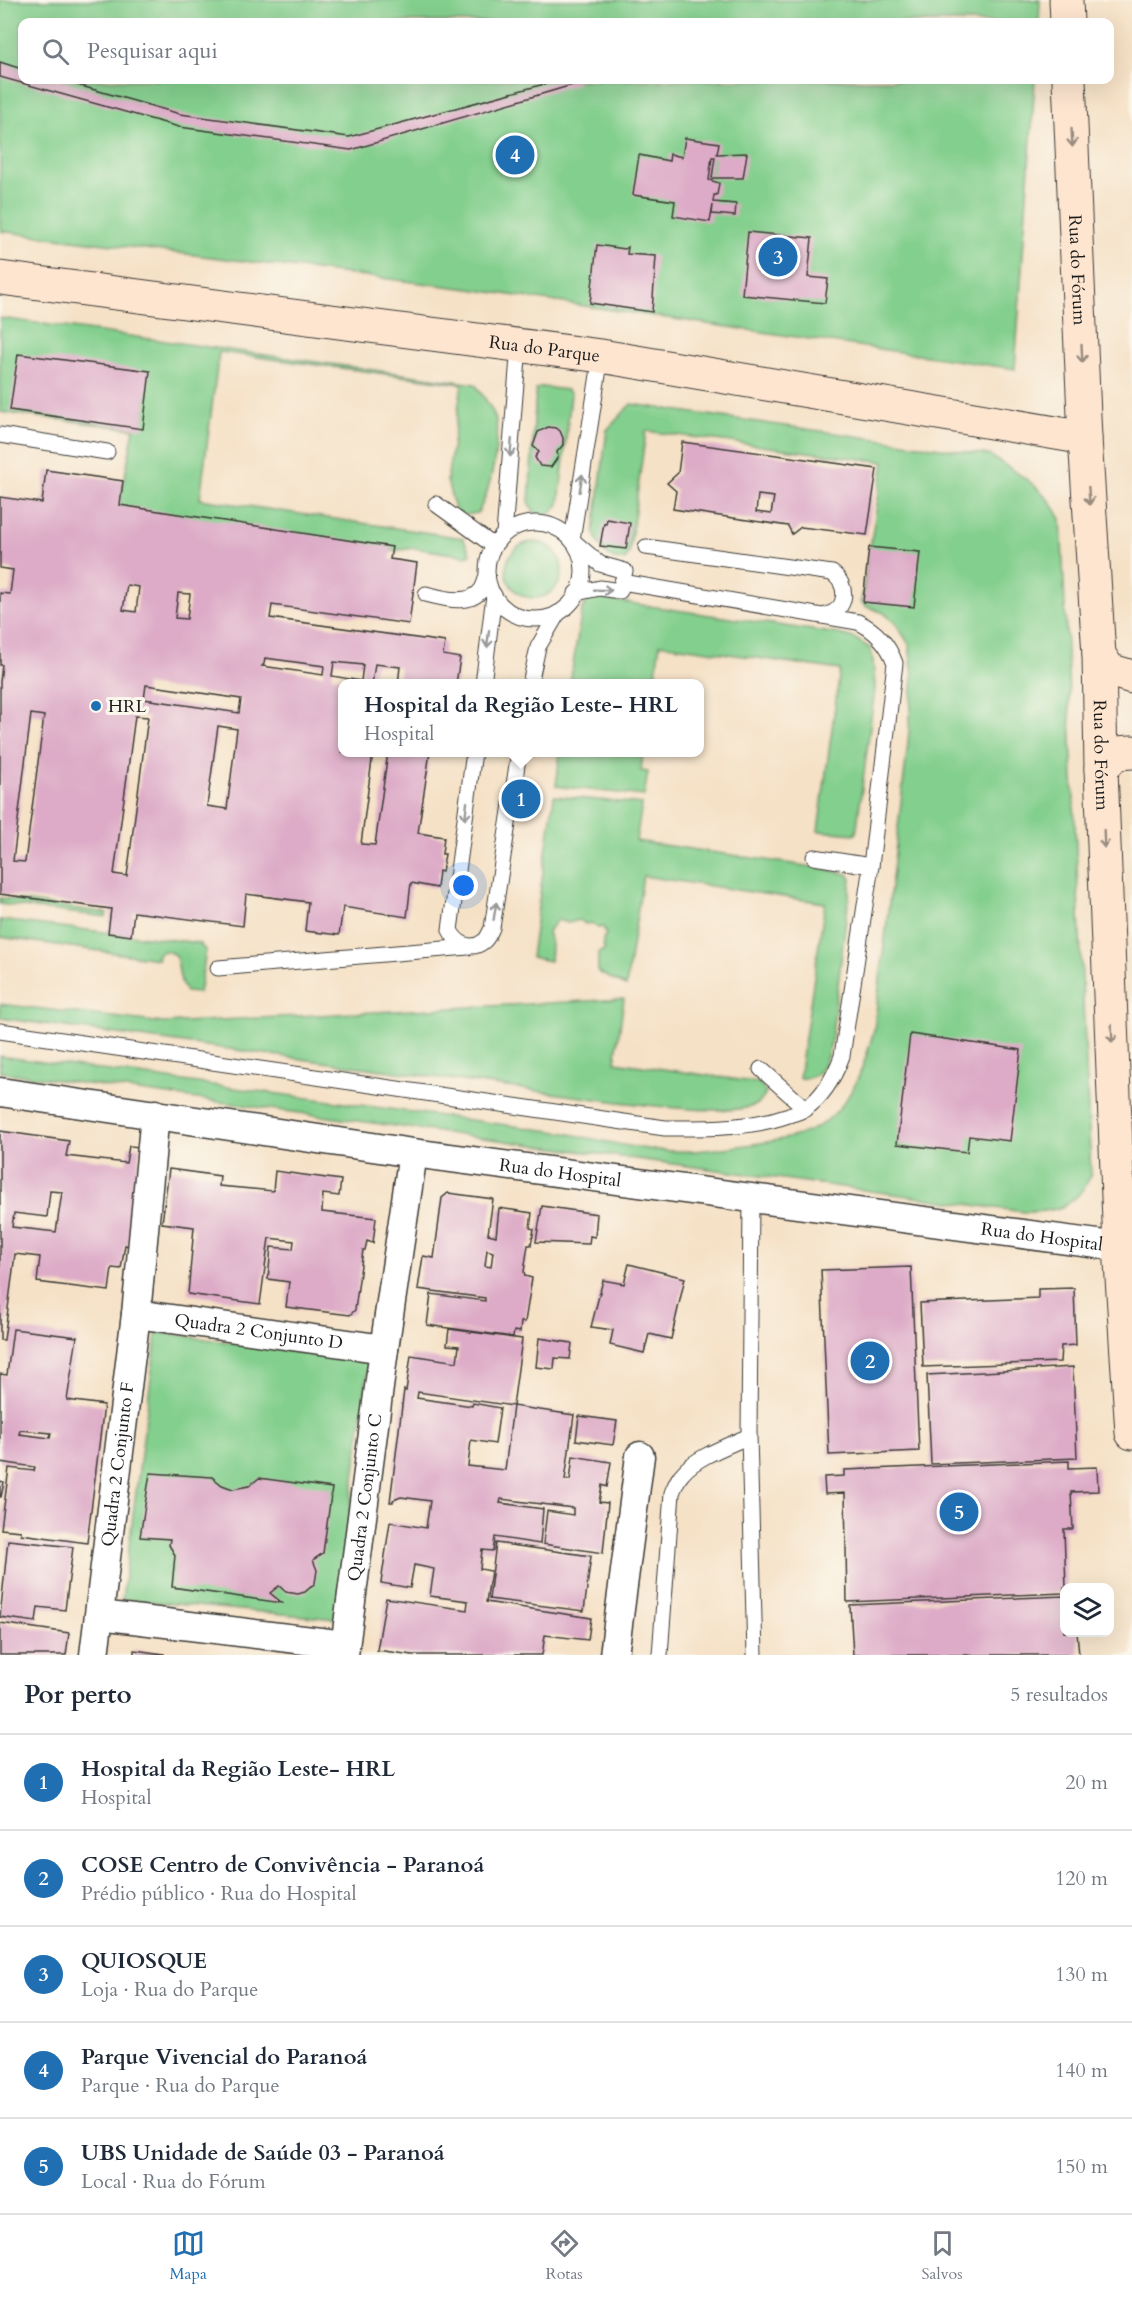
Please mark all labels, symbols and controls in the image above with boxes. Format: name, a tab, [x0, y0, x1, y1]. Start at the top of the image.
search box	[18, 18, 1114, 84]
icon: search	[39, 35, 72, 68]
text: Pesquisar aqui	[87, 36, 218, 66]
one-way arrow	[1066, 127, 1077, 147]
pin: 4	[496, 132, 534, 178]
street label: Rua do Fórum	[1063, 214, 1092, 327]
pin: 3	[758, 234, 798, 280]
street label: Rua do Parque	[487, 329, 602, 368]
one-way arrow	[1076, 343, 1087, 363]
one-way arrow	[505, 437, 516, 457]
one-way arrow	[576, 473, 587, 493]
one-way arrow	[1084, 486, 1095, 506]
one-way arrow	[592, 584, 612, 595]
one-way arrow	[483, 629, 494, 649]
popup	[338, 679, 704, 757]
text: Hospital da Região Leste- HRL	[364, 690, 678, 720]
place label: HRL	[108, 694, 147, 719]
marker: HRL	[89, 699, 103, 713]
street label: Rua do Fórum	[1087, 700, 1115, 812]
text: Hospital	[364, 720, 434, 747]
pin: 1	[502, 776, 540, 822]
one-way arrow	[460, 800, 471, 820]
one-way arrow	[1099, 829, 1110, 849]
your location	[449, 871, 478, 900]
one-way arrow	[489, 902, 500, 922]
one-way arrow	[1106, 1024, 1117, 1043]
street label: Rua do Hospital	[498, 1152, 623, 1193]
street label: Rua do Hospital	[980, 1216, 1105, 1257]
street label: Quadra 2 Conjunto D	[173, 1307, 345, 1356]
pin: 2	[850, 1338, 890, 1384]
street label: Quadra 2 Conjunto F	[95, 1381, 140, 1548]
street label: Quadra 2 Conjunto C	[341, 1412, 388, 1583]
pin: 5	[940, 1490, 978, 1534]
map controls	[1060, 1583, 1114, 1637]
button: layers	[1060, 1583, 1114, 1637]
text: Por perto	[24, 1677, 132, 1712]
text: 5 resultados	[1010, 1681, 1108, 1708]
text: Hospital da Região Leste- HRL	[81, 1754, 395, 1784]
text: 1	[38, 1769, 49, 1796]
text: 20 m	[1065, 1769, 1108, 1796]
text: Hospital	[81, 1784, 152, 1811]
text: COSE Centro de Convivência - Paranoá	[81, 1850, 484, 1880]
text: 2	[38, 1865, 49, 1892]
text: 120 m	[1055, 1865, 1108, 1892]
text: Prédio público · Rua do Hospital	[81, 1880, 357, 1907]
text: QUIOSQUE	[81, 1946, 207, 1976]
text: 3	[38, 1961, 49, 1988]
text: 130 m	[1055, 1961, 1108, 1988]
text: Loja · Rua do Parque	[81, 1976, 258, 2003]
text: Parque Vivencial do Paranoá	[81, 2042, 367, 2072]
text: 4	[38, 2057, 49, 2084]
text: 140 m	[1055, 2057, 1108, 2084]
text: Parque · Rua do Parque	[81, 2072, 280, 2099]
text: UBS Unidade de Saúde 03 - Paranoá	[81, 2138, 445, 2168]
text: 5	[38, 2153, 49, 2180]
text: 150 m	[1055, 2153, 1108, 2180]
text: Local · Rua do Fórum	[81, 2168, 266, 2195]
tab: Mapa	[169, 2227, 207, 2285]
tab: Rotas	[546, 2227, 583, 2285]
tab: Salvos	[921, 2227, 963, 2285]

